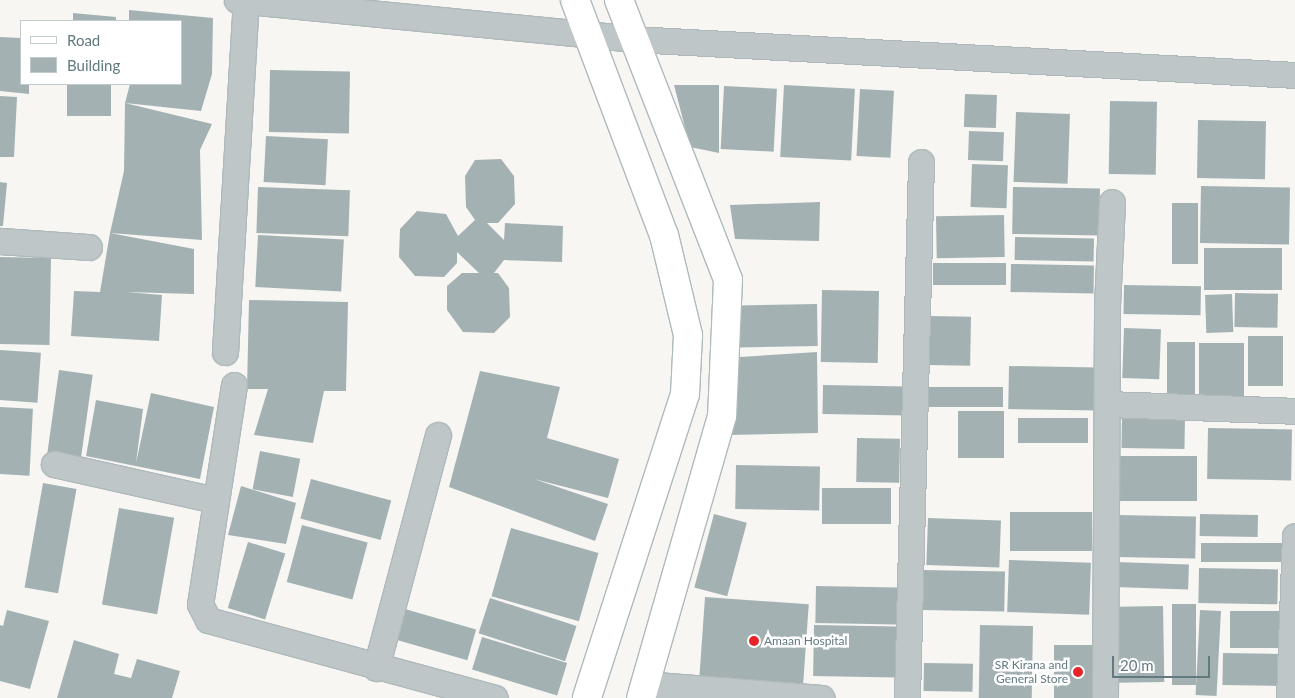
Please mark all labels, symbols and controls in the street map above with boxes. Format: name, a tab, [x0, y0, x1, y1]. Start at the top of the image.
legend	[20, 20, 182, 85]
text: Road	[67, 31, 100, 49]
text: Building	[67, 56, 120, 74]
place label: Amaan Hospital	[764, 634, 847, 648]
marker: Amaan Hospital	[748, 635, 760, 647]
scale bar	[1115, 646, 1212, 678]
text: 20 m	[1120, 656, 1154, 674]
place label: SR Kirana and General Store	[995, 658, 1068, 686]
marker: SR Kirana and General Store	[1072, 666, 1084, 678]

